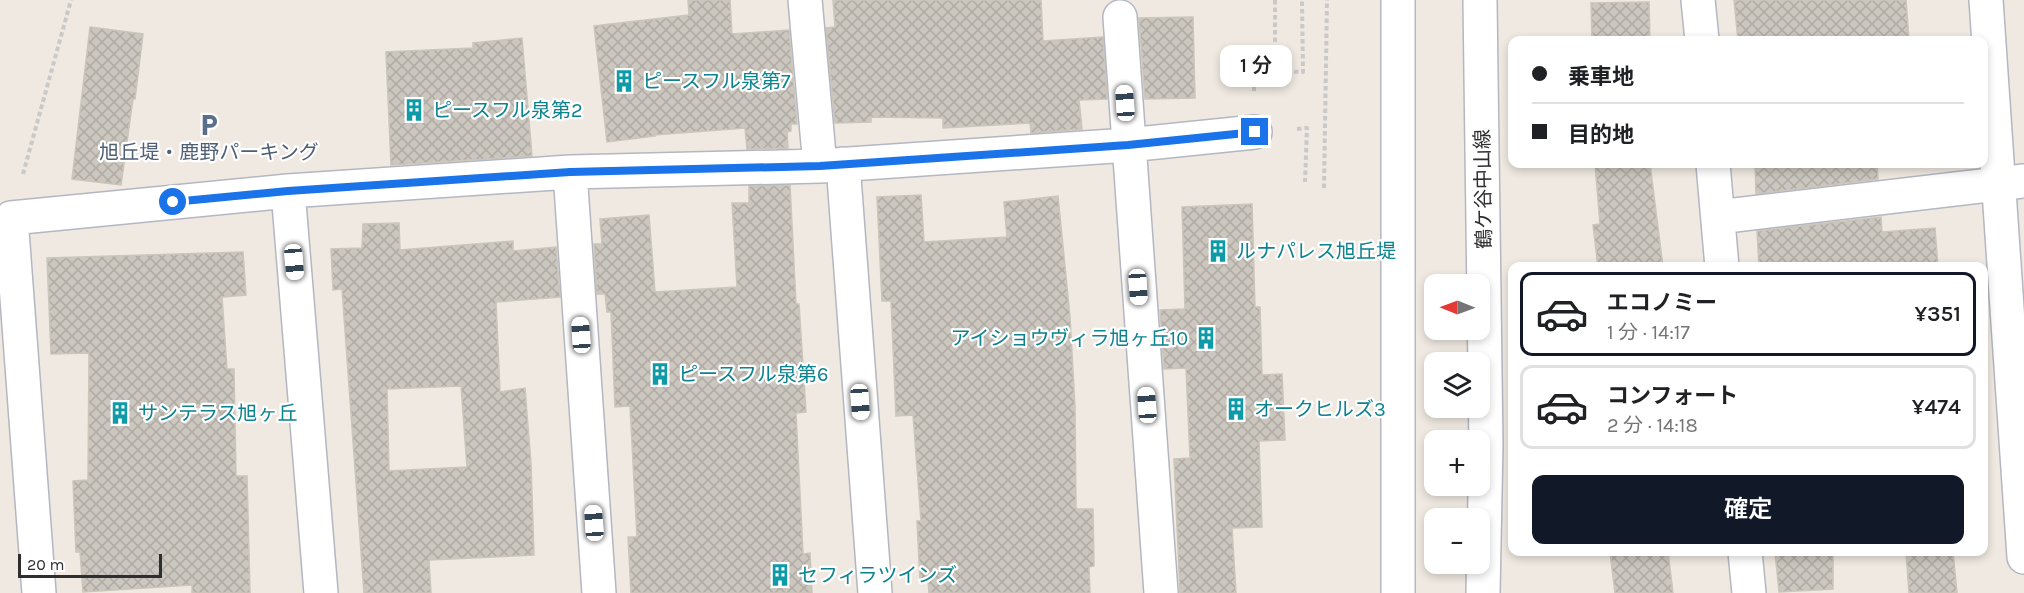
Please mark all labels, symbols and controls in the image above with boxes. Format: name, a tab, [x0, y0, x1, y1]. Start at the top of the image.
callout: 1 分	[1219, 45, 1291, 87]
text: 1 分	[1240, 54, 1272, 77]
text: 乗車地	[1568, 64, 1634, 90]
building icon: ピースフル泉第7	[611, 68, 637, 94]
place label: ピースフル泉第7	[642, 70, 791, 93]
car	[1115, 84, 1135, 122]
building icon: ピースフル泉第2	[401, 97, 427, 123]
place label: ピースフル泉第2	[432, 99, 583, 122]
parking icon: 旭丘堤・鹿野パーキング	[196, 112, 222, 138]
route end	[1241, 118, 1268, 145]
text: 目的地	[1568, 122, 1634, 148]
street label: 鶴ケ谷中山線	[1471, 129, 1496, 249]
place label: 旭丘堤・鹿野パーキング	[99, 141, 319, 164]
route start	[159, 188, 186, 215]
building icon: ルナパレス旭丘堤	[1205, 238, 1231, 264]
place label: ルナパレス旭丘堤	[1236, 240, 1396, 263]
car	[283, 243, 305, 281]
car	[1128, 268, 1148, 306]
north arrow	[1424, 274, 1490, 340]
map controls	[1424, 274, 1490, 574]
icon: car	[1535, 287, 1589, 341]
text: エコノミー	[1607, 290, 1717, 316]
text: ¥351	[1914, 301, 1961, 327]
car	[571, 316, 591, 354]
text: 1 分 · 14:17	[1607, 321, 1690, 344]
building icon: アイショウヴィラ旭ヶ丘10	[1193, 325, 1219, 351]
place label: アイショウヴィラ旭ヶ丘10	[951, 327, 1188, 350]
button: layers	[1424, 352, 1490, 418]
building icon: ピースフル泉第6	[647, 361, 673, 387]
place label: ピースフル泉第6	[678, 363, 828, 386]
icon: car	[1535, 380, 1589, 434]
car	[850, 383, 870, 421]
text: コンフォート	[1607, 383, 1738, 409]
car	[1137, 386, 1157, 424]
text: ¥474	[1912, 394, 1961, 420]
building icon: オークヒルズ3	[1223, 396, 1249, 422]
place label: オークヒルズ3	[1254, 398, 1386, 421]
building icon: サンテラス旭ヶ丘	[107, 400, 133, 426]
place label: サンテラス旭ヶ丘	[138, 402, 298, 425]
text: 2 分 · 14:18	[1607, 414, 1698, 437]
button: +	[1424, 430, 1490, 496]
button: 確定	[1532, 475, 1964, 544]
car	[584, 504, 604, 542]
button: −	[1424, 508, 1490, 574]
scale bar	[18, 551, 162, 578]
text: 20 m	[27, 555, 65, 574]
building icon: セフィラツインズ	[767, 562, 793, 588]
place label: セフィラツインズ	[798, 564, 957, 587]

